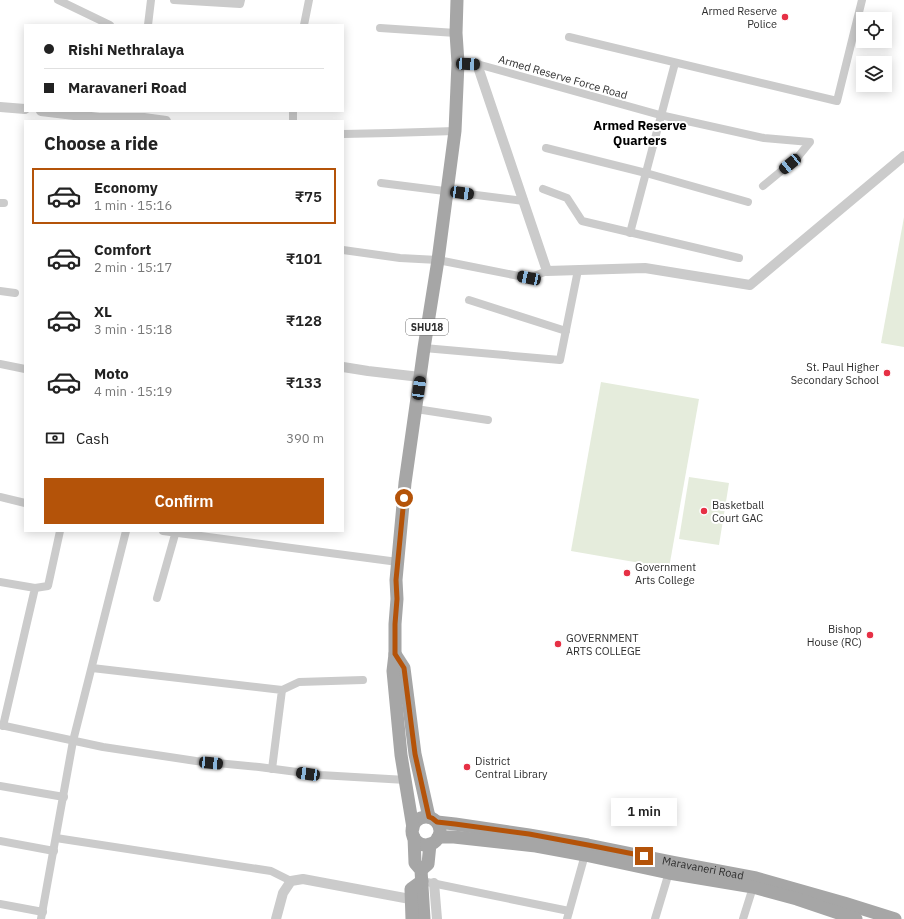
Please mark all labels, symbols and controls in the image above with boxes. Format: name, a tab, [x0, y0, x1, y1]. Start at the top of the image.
place label: Armed Reserve Police	[701, 4, 777, 31]
marker: Armed Reserve Police	[780, 12, 790, 22]
map controls	[856, 12, 892, 92]
button: locate	[856, 12, 892, 48]
text: Rishi Nethralaya	[68, 40, 184, 59]
street label: Armed Reserve Force Road	[497, 52, 629, 102]
button: layers	[856, 56, 892, 92]
car	[456, 57, 480, 71]
text: Maravaneri Road	[68, 78, 187, 97]
district label: Armed Reserve Quarters	[593, 117, 687, 149]
text: Choose a ride	[44, 132, 158, 155]
car	[777, 152, 803, 176]
icon: car	[46, 178, 82, 214]
text: Economy	[94, 178, 158, 197]
car	[449, 185, 475, 201]
text: ₹75	[295, 187, 322, 206]
text: 1 min · 15:16	[94, 197, 172, 214]
icon: car	[46, 240, 82, 276]
text: Comfort	[94, 240, 151, 259]
text: ₹101	[286, 249, 322, 268]
text: 2 min · 15:17	[94, 259, 172, 276]
car	[516, 270, 542, 286]
icon: car	[46, 302, 82, 338]
text: XL	[94, 302, 112, 321]
text: ₹128	[286, 311, 322, 330]
road number: SHU18	[406, 319, 448, 335]
text: 3 min · 15:18	[94, 321, 172, 338]
place label: St. Paul Higher Secondary School	[791, 360, 879, 387]
icon: car	[46, 364, 82, 400]
text: Moto	[94, 364, 129, 383]
marker: St. Paul Higher Secondary School	[882, 368, 892, 378]
text: ₹133	[286, 373, 322, 392]
car	[411, 375, 427, 401]
text: 4 min · 15:19	[94, 383, 172, 400]
icon: cash	[44, 427, 66, 449]
text: Cash	[76, 429, 109, 448]
text: 390 m	[286, 430, 324, 447]
button: Confirm	[44, 478, 324, 524]
route start	[395, 489, 413, 507]
place label: Basketball Court GAC	[712, 498, 764, 525]
marker: Basketball Court GAC	[699, 506, 709, 516]
place label: Government Arts College	[635, 560, 696, 587]
marker: Government Arts College	[622, 568, 632, 578]
place label: Bishop House (RC)	[807, 622, 862, 649]
marker: Bishop House (RC)	[865, 630, 875, 640]
place label: GOVERNMENT ARTS COLLEGE	[566, 631, 641, 658]
marker: GOVERNMENT ARTS COLLEGE	[553, 639, 563, 649]
place label: District Central Library	[475, 754, 548, 781]
car	[199, 756, 223, 770]
marker: District Central Library	[462, 762, 472, 772]
car	[295, 766, 321, 782]
callout: 1 min	[611, 798, 677, 826]
text: 1 min	[627, 803, 661, 820]
route end	[635, 847, 653, 865]
street label: Maravaneri Road	[661, 853, 745, 883]

